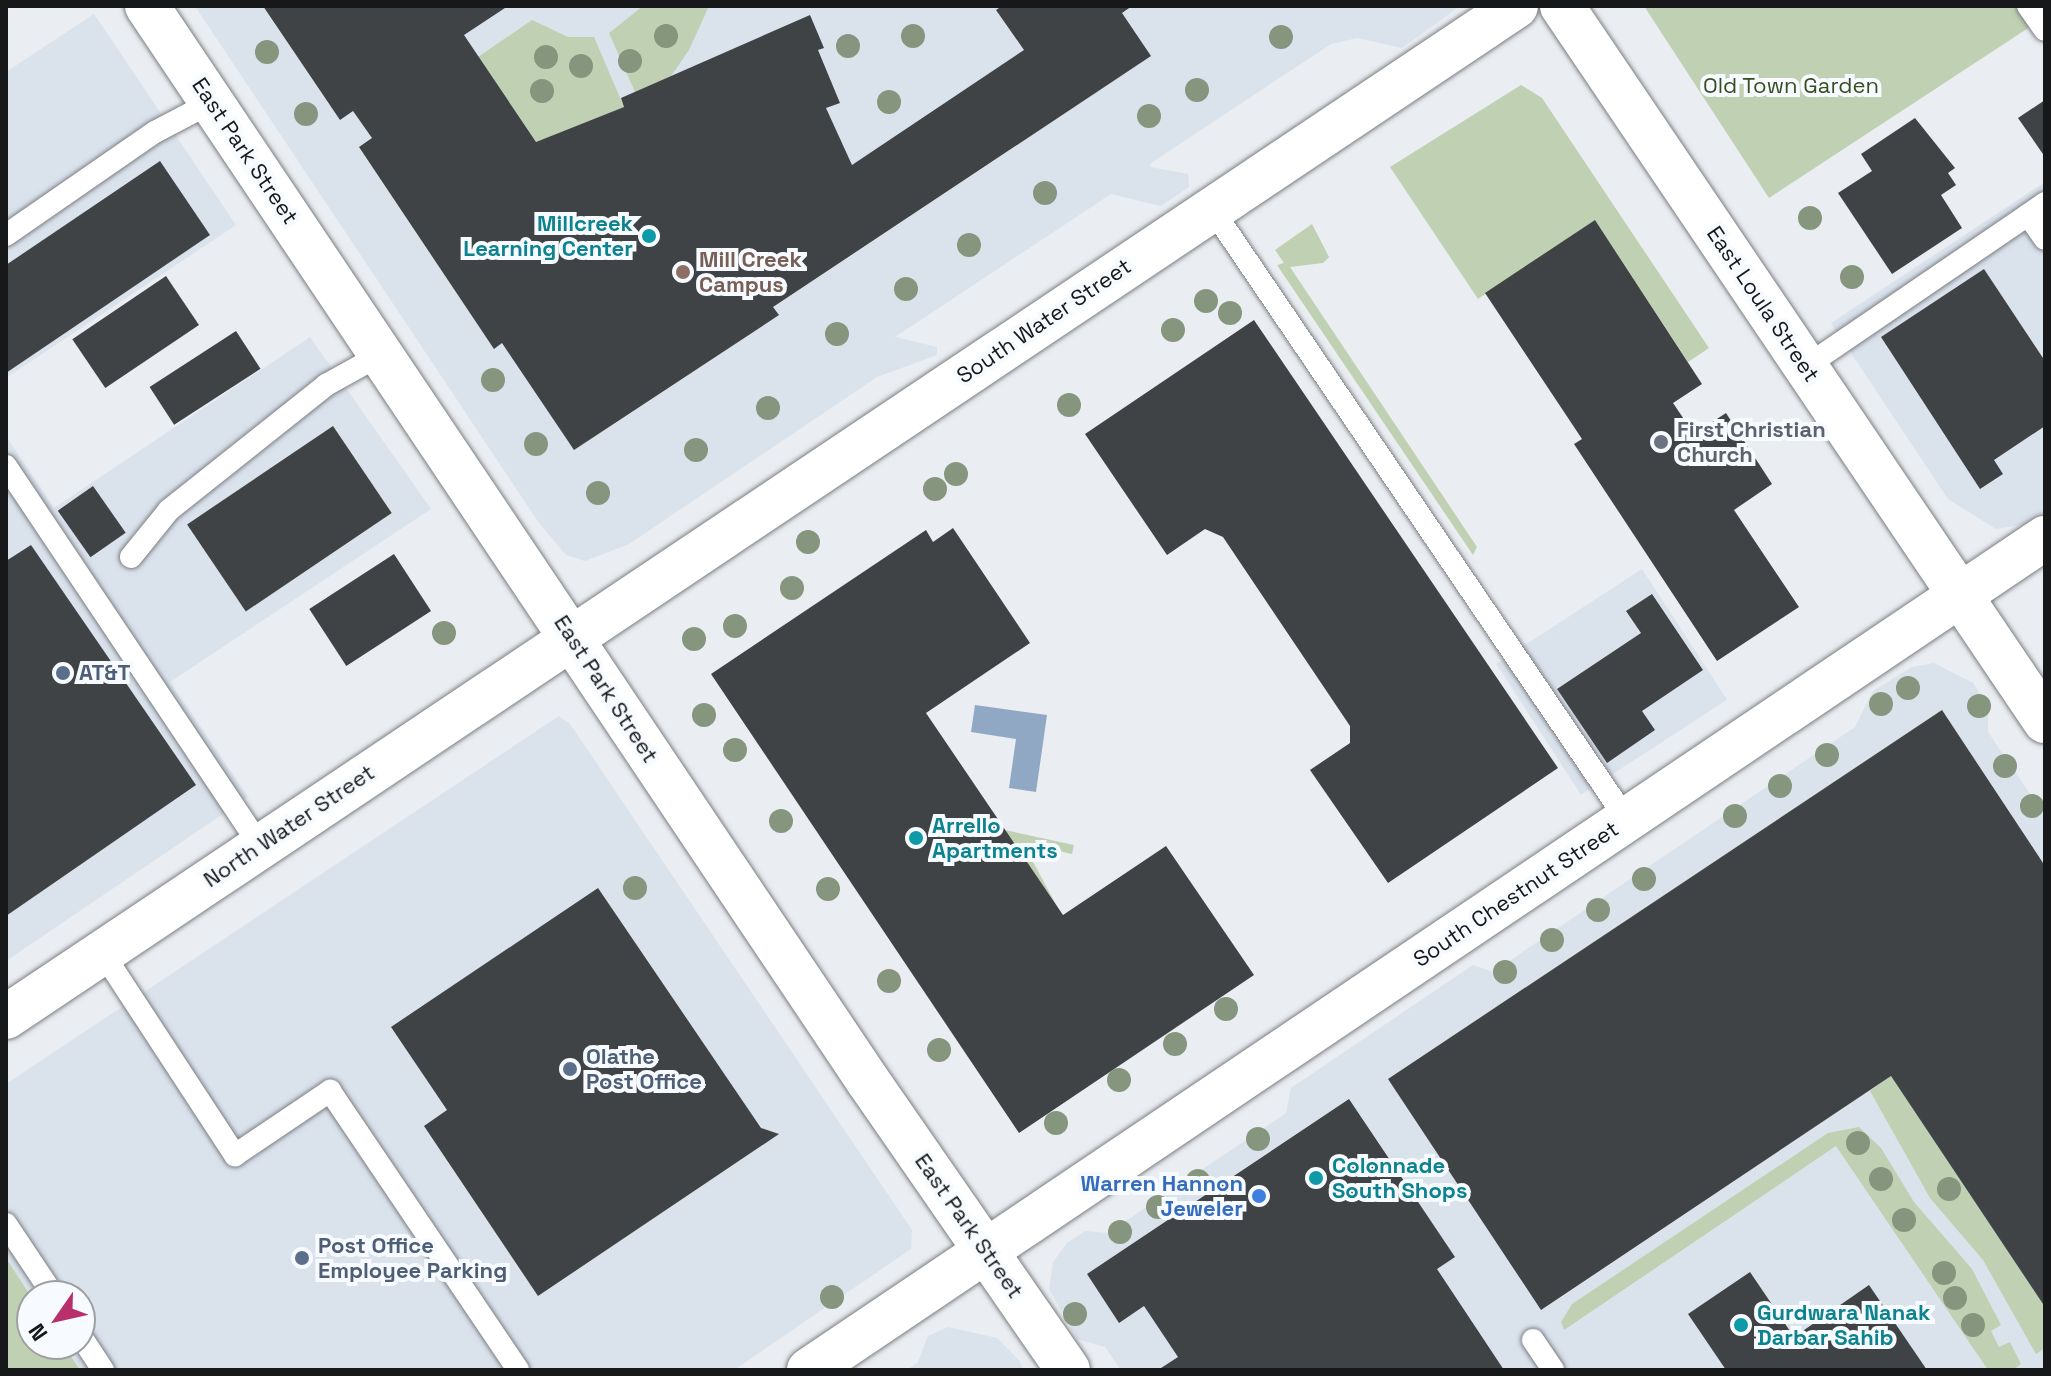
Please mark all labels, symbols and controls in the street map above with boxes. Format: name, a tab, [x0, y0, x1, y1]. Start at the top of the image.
street label: East Park Street	[186, 73, 304, 229]
park label: Old Town Garden	[1703, 73, 1879, 99]
place label: Millcreek Learning Center	[463, 210, 633, 262]
street label: East Loula Street	[1701, 221, 1825, 387]
marker: Millcreek Learning Center	[640, 227, 658, 245]
place label: Mill Creek Campus	[699, 246, 802, 298]
street label: South Water Street	[952, 253, 1136, 389]
marker: Mill Creek Campus	[674, 263, 692, 281]
place label: First Christian Church	[1677, 416, 1826, 468]
marker: First Christian Church	[1652, 433, 1670, 451]
street label: East Park Street	[548, 610, 664, 768]
place label: AT&T	[79, 660, 130, 686]
marker: AT&T	[54, 664, 72, 682]
street label: North Water Street	[198, 759, 380, 893]
place label: Arrello Apartments	[932, 812, 1058, 864]
street label: South Chestnut Street	[1408, 815, 1624, 973]
marker: Arrello Apartments	[907, 829, 925, 847]
place label: Olathe Post Office	[586, 1043, 702, 1094]
marker: Olathe Post Office	[561, 1060, 579, 1078]
street label: East Park Street	[909, 1149, 1029, 1303]
place label: Colonnade South Shops	[1332, 1152, 1467, 1204]
marker: Colonnade South Shops	[1307, 1169, 1325, 1187]
place label: Warren Hannon Jeweler	[1081, 1170, 1243, 1222]
marker: Warren Hannon Jeweler	[1250, 1187, 1268, 1205]
place label: Post Office Employee Parking	[318, 1232, 507, 1284]
marker: Post Office Employee Parking	[293, 1249, 311, 1267]
north arrow	[16, 1280, 96, 1360]
place label: Gurdwara Nanak Darbar Sahib	[1757, 1299, 1930, 1350]
marker: Gurdwara Nanak Darbar Sahib	[1732, 1316, 1750, 1334]
text: N	[22, 1318, 53, 1346]

